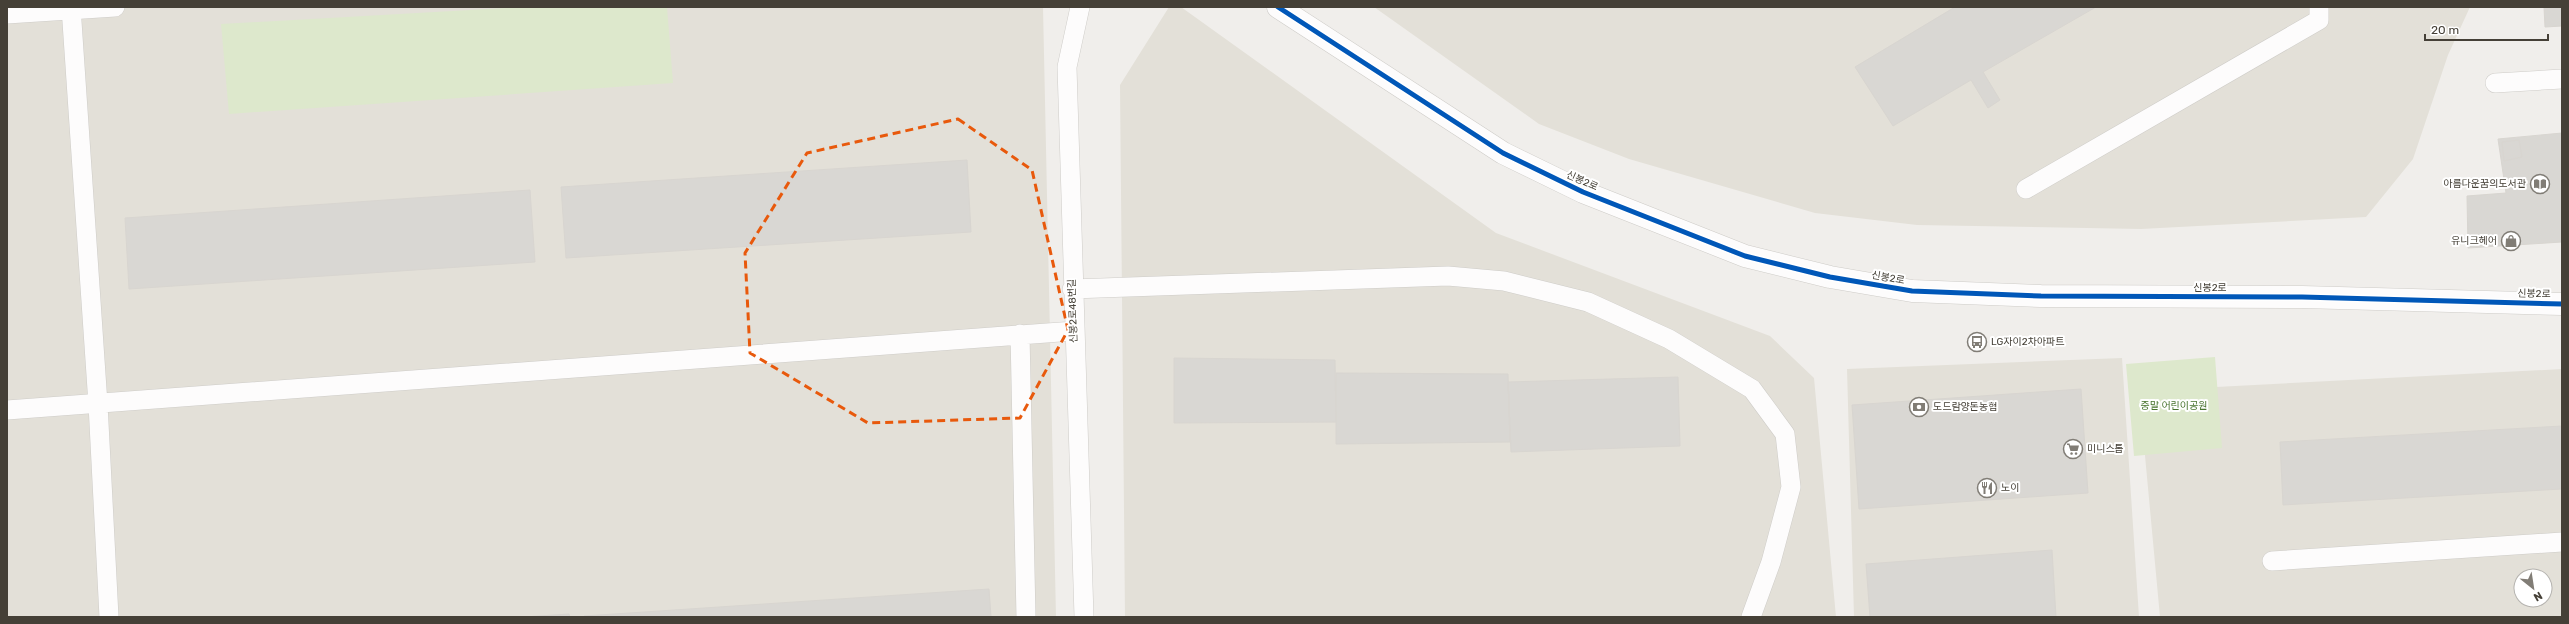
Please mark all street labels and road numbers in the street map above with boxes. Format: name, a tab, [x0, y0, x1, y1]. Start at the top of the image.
street label: 신봉2로	[1564, 169, 1600, 193]
street label: 신봉2로	[1870, 269, 1906, 287]
street label: 신봉2로48번길	[1066, 279, 1080, 343]
street label: 신봉2로	[2193, 282, 2227, 294]
street label: 신봉2로	[2517, 288, 2551, 300]

